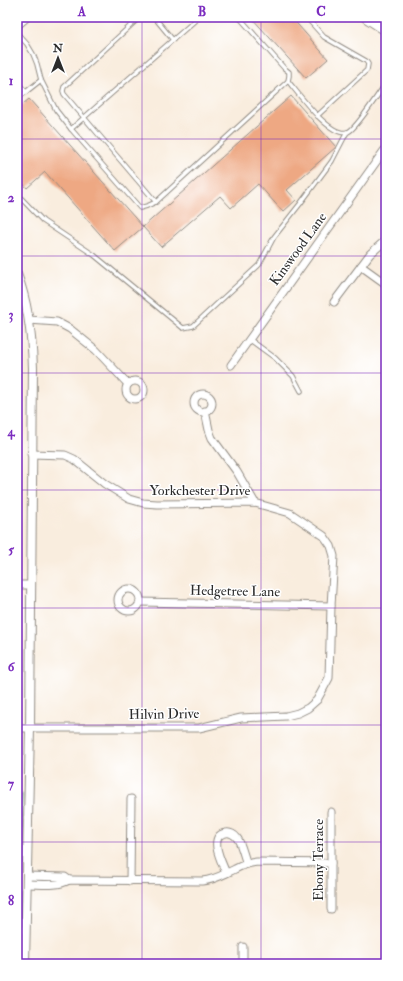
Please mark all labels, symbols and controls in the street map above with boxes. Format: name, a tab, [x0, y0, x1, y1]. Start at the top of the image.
text: A	[77, 4, 87, 20]
text: B	[198, 4, 206, 20]
text: C	[316, 4, 326, 20]
north arrow	[38, 38, 78, 78]
text: N	[52, 42, 64, 55]
text: 1	[9, 73, 14, 89]
text: 2	[8, 190, 15, 206]
street label: Kinswood Lane	[266, 209, 330, 289]
text: 3	[9, 307, 14, 323]
text: 4	[6, 424, 15, 440]
street label: Yorkchester Drive	[150, 482, 251, 499]
text: 5	[8, 542, 14, 558]
street label: Hedgetree Lane	[190, 582, 280, 600]
text: 6	[8, 659, 16, 675]
street label: Hilvin Drive	[128, 705, 200, 723]
text: 7	[8, 776, 15, 792]
street label: Ebony Terrace	[310, 819, 328, 901]
text: 8	[8, 893, 14, 909]

